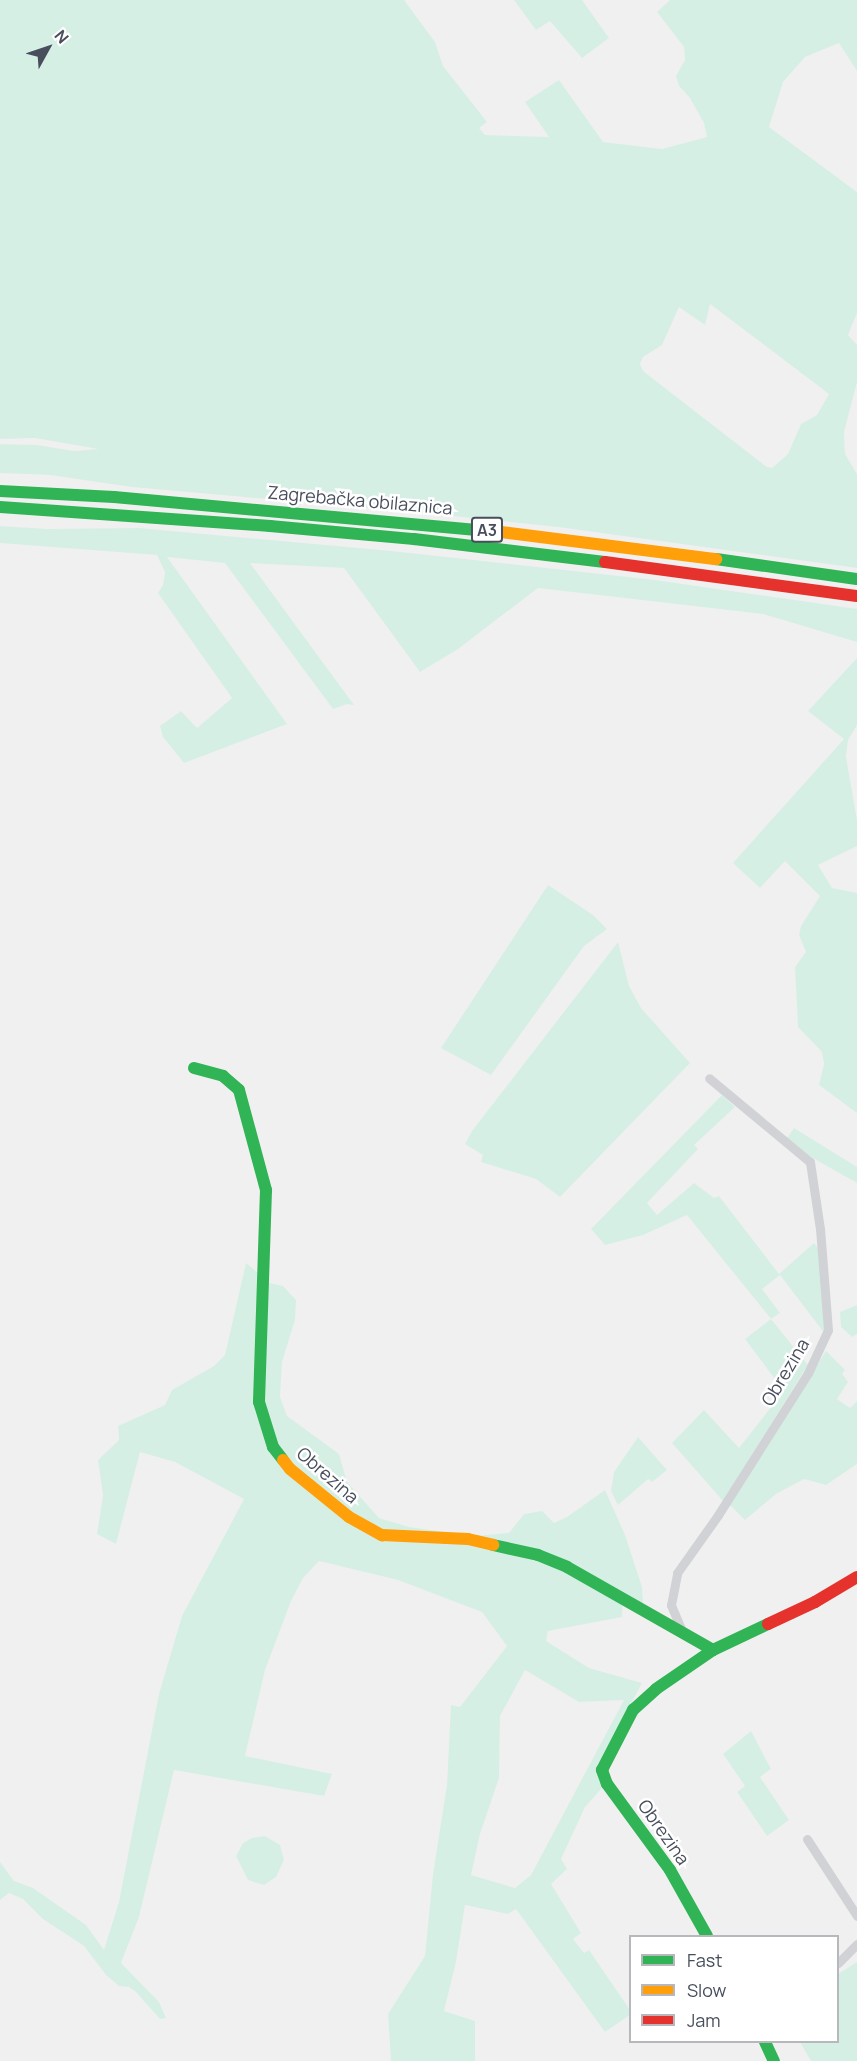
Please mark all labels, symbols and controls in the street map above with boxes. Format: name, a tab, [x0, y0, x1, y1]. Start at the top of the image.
north arrow	[18, 18, 78, 78]
text: N	[50, 25, 74, 48]
street label: Zagrebačka obilaznica	[267, 481, 453, 519]
road number: A3	[470, 517, 504, 543]
street label: Obrezina	[756, 1334, 814, 1410]
street label: Obrezina	[293, 1442, 363, 1508]
street label: Obrezina	[634, 1795, 694, 1869]
legend	[629, 1935, 839, 2043]
text: Fast	[687, 1948, 722, 1972]
text: Slow	[687, 1978, 726, 2002]
text: Jam	[687, 2008, 721, 2032]

